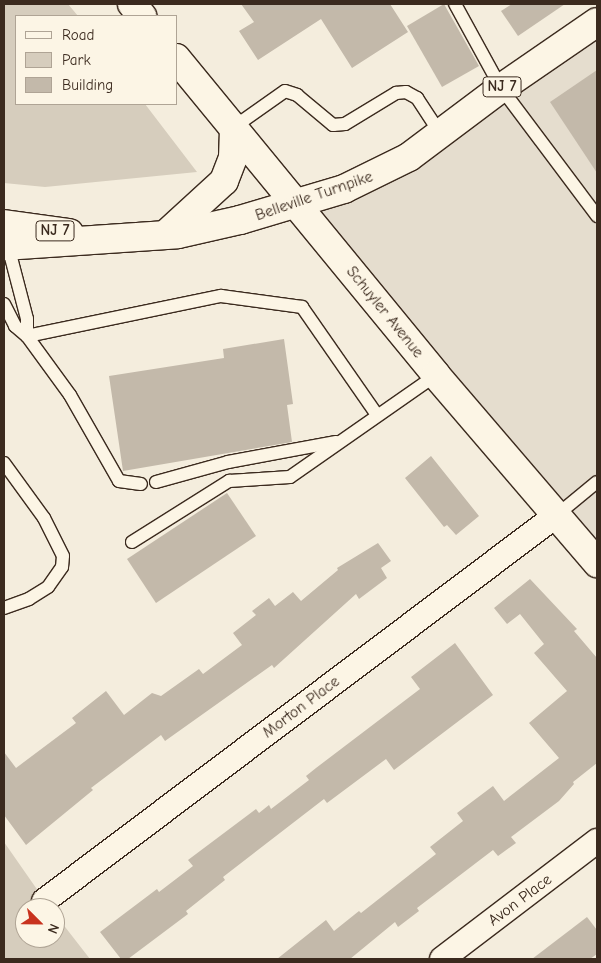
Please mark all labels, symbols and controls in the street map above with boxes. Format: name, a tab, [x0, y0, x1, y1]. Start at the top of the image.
legend	[15, 15, 178, 105]
text: Road	[62, 26, 94, 44]
text: Park	[62, 51, 91, 69]
road number: NJ 7	[482, 74, 522, 100]
text: Building	[62, 76, 113, 94]
street label: Belleville Turnpike	[253, 167, 375, 225]
road number: NJ 7	[35, 218, 75, 244]
street label: Schuyler Avenue	[342, 262, 428, 362]
street label: Morton Place	[259, 672, 343, 742]
street label: Avon Place	[484, 870, 556, 930]
north arrow	[15, 898, 65, 948]
text: N	[44, 921, 63, 936]

